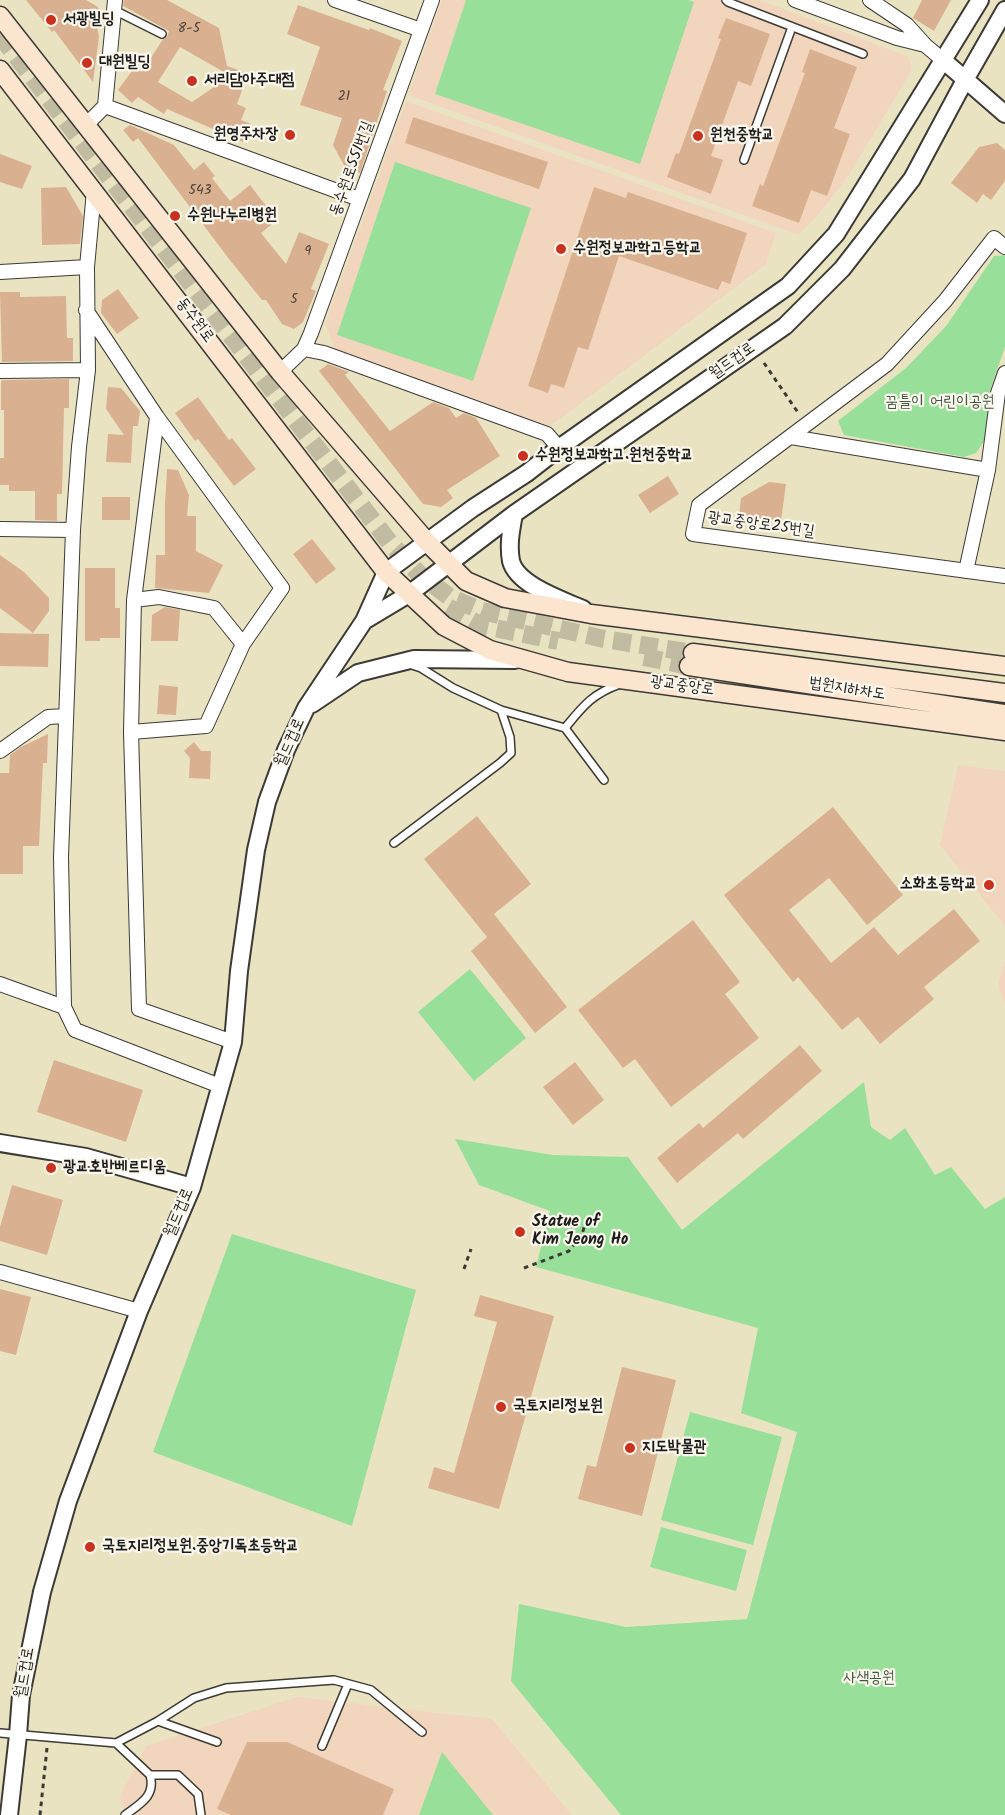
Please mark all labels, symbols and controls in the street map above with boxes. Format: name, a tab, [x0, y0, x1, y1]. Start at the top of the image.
place label: 서광빌딩	[63, 10, 114, 30]
marker: 서광빌딩	[44, 13, 58, 27]
house number: 8-5	[178, 22, 200, 38]
place label: 대원빌딩	[99, 53, 150, 73]
marker: 대원빌딩	[80, 56, 94, 70]
place label: 서리담아주대점	[204, 71, 294, 91]
marker: 서리담아주대점	[185, 74, 199, 88]
house number: 21	[338, 90, 350, 106]
street label: 동수원로551번길	[327, 119, 379, 219]
place label: 원영주차장	[214, 125, 278, 145]
place label: 원천중학교	[710, 126, 774, 146]
marker: 원영주차장	[283, 128, 297, 142]
marker: 원천중학교	[691, 129, 705, 143]
house number: 543	[188, 184, 212, 200]
place label: 수원나누리병원	[187, 206, 277, 226]
marker: 수원나누리병원	[168, 209, 182, 223]
place label: 수원정보과학고등학교	[573, 239, 702, 259]
marker: 수원정보과학고등학교	[554, 242, 568, 256]
house number: 9	[305, 245, 311, 261]
house number: 5	[290, 293, 298, 309]
street label: 동수원로	[171, 295, 217, 347]
street label: 월드컵로	[706, 339, 760, 385]
park label: 꿈틀이 어린이공원	[885, 393, 995, 413]
place label: 수원정보과학고.원천중학교	[535, 446, 693, 466]
marker: 수원정보과학고.원천중학교	[516, 449, 530, 463]
street label: 광교중앙로25번길	[706, 509, 816, 543]
street label: 광교중앙로	[649, 673, 715, 701]
street label: 법원지하차도	[807, 674, 887, 706]
street label: 월드컵로	[272, 716, 310, 770]
place label: 소화초등학교	[900, 875, 977, 895]
marker: 소화초등학교	[982, 878, 996, 892]
place label: 광교호반베르디움	[63, 1158, 166, 1178]
marker: 광교호반베르디움	[44, 1161, 58, 1175]
street label: 월드컵로	[161, 1186, 199, 1240]
place label: Statue of Kim Jeong Ho	[532, 1213, 628, 1251]
marker: Statue of Kim Jeong Ho	[513, 1225, 527, 1239]
place label: 국토지리정보원	[513, 1397, 603, 1417]
marker: 국토지리정보원	[494, 1400, 508, 1414]
place label: 지도박물관	[642, 1438, 706, 1458]
marker: 지도박물관	[623, 1441, 637, 1455]
place label: 국토지리정보원.중앙기독초등학교	[102, 1537, 299, 1557]
marker: 국토지리정보원.중앙기독초등학교	[83, 1540, 97, 1554]
street label: 월드컵로	[12, 1646, 40, 1700]
park label: 사색공원	[843, 1669, 895, 1689]

